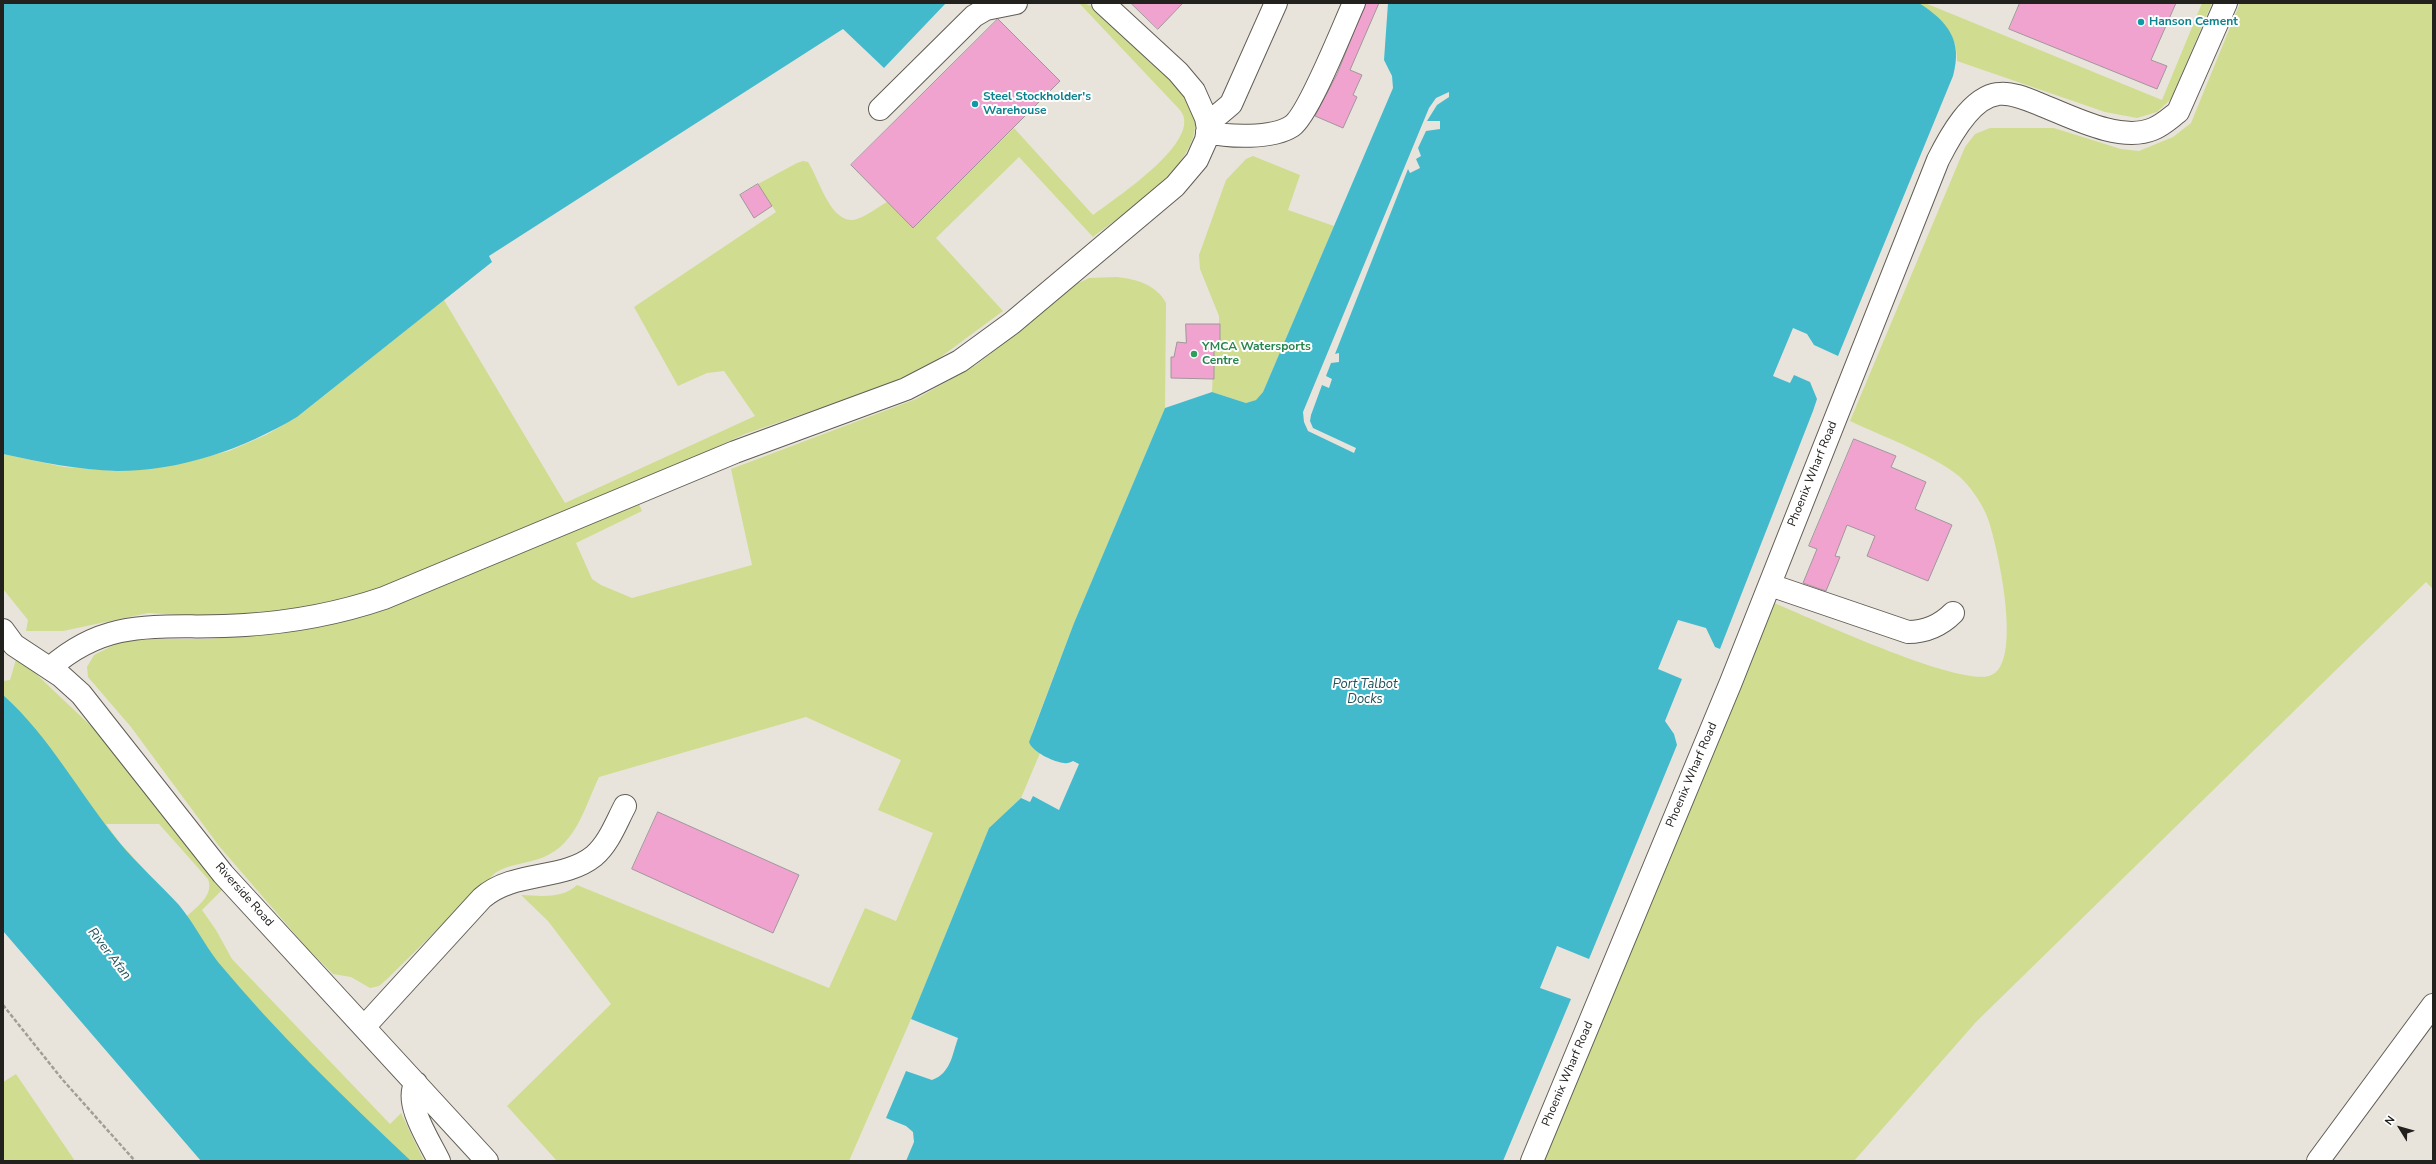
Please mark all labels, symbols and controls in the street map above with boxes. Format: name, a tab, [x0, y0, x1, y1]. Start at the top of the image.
place label: Hanson Cement	[2149, 15, 2238, 29]
marker: Hanson Cement	[2136, 17, 2146, 27]
place label: Steel Stockholder's Warehouse	[983, 90, 1091, 118]
marker: Steel Stockholder's Warehouse	[970, 99, 980, 109]
place label: YMCA Watersports Centre	[1202, 340, 1311, 368]
marker: YMCA Watersports Centre	[1189, 349, 1199, 359]
street label: Phoenix Wharf Road	[1785, 419, 1841, 529]
water label: Port Talbot Docks	[1333, 677, 1397, 708]
street label: Phoenix Wharf Road	[1663, 720, 1721, 830]
street label: Riverside Road	[212, 860, 276, 930]
water label: River Afan	[84, 925, 134, 983]
street label: Phoenix Wharf Road	[1539, 1019, 1597, 1129]
north arrow	[2380, 1108, 2420, 1148]
text: N	[2382, 1113, 2398, 1128]

